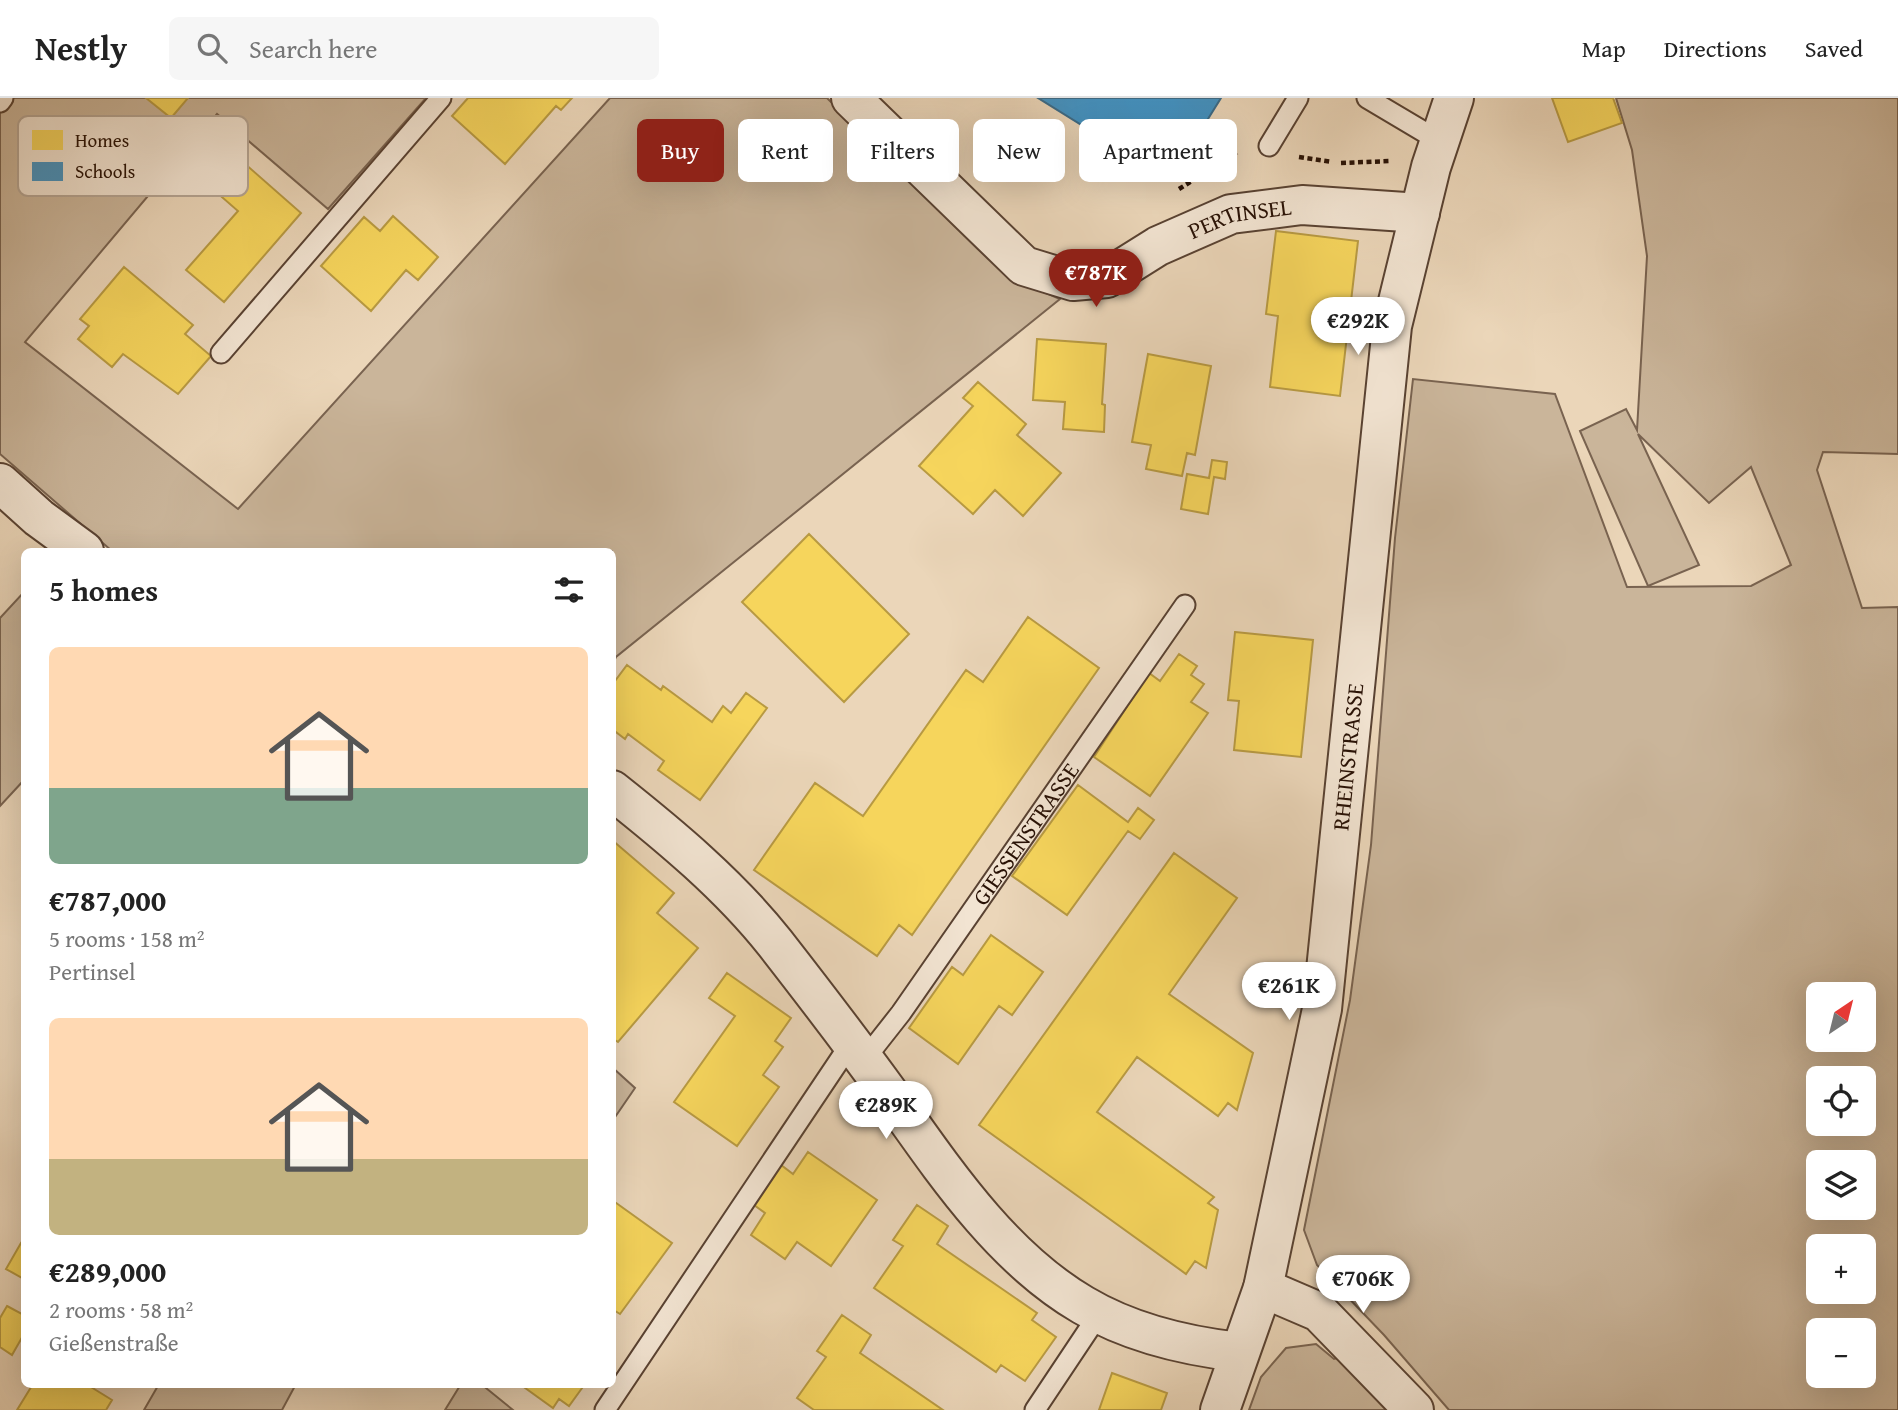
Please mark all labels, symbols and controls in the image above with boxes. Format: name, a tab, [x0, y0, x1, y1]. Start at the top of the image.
search box	[169, 17, 659, 80]
text: Nestly	[35, 24, 127, 72]
icon: search	[193, 29, 231, 67]
text: Search here	[249, 29, 377, 68]
text: Map	[1582, 31, 1626, 66]
text: Directions	[1664, 31, 1767, 66]
text: Saved	[1805, 31, 1863, 66]
legend	[18, 116, 248, 196]
chip: Buy	[637, 119, 724, 182]
chip: Rent	[738, 119, 833, 182]
chip: Filters	[847, 119, 959, 182]
chip: New	[973, 119, 1065, 182]
chip: Apartment	[1079, 119, 1237, 182]
text: Homes	[75, 126, 129, 154]
text: Schools	[75, 157, 135, 185]
street label: PERTINSEL	[1183, 190, 1293, 247]
pin: €787K	[1047, 250, 1145, 309]
text: €787K	[1065, 255, 1127, 288]
pin: €292K	[1309, 298, 1407, 357]
text: €292K	[1327, 303, 1389, 336]
text: 5 homes	[49, 568, 158, 612]
icon: filters	[550, 571, 588, 609]
street label: RHEINSTRASSE	[1323, 682, 1371, 832]
icon: home	[256, 693, 382, 819]
street label: GIESSENSTRASSE	[964, 756, 1086, 912]
text: €787,000	[49, 878, 166, 922]
text: 5 rooms · 158 m²	[49, 922, 204, 955]
text: Pertinsel	[49, 955, 136, 988]
pin: €261K	[1240, 962, 1338, 1022]
text: €261K	[1258, 968, 1320, 1001]
north arrow	[1806, 982, 1876, 1052]
map controls	[1806, 982, 1876, 1388]
icon: home	[256, 1064, 382, 1190]
button: locate	[1806, 1066, 1876, 1136]
pin: €289K	[837, 1082, 935, 1141]
text: €289K	[855, 1087, 917, 1120]
button: layers	[1806, 1150, 1876, 1220]
button: +	[1806, 1234, 1876, 1304]
text: €289,000	[49, 1249, 166, 1293]
pin: €706K	[1314, 1256, 1412, 1315]
text: €706K	[1332, 1261, 1394, 1294]
text: 2 rooms · 58 m²	[49, 1293, 193, 1326]
button: −	[1806, 1318, 1876, 1388]
text: Gießenstraße	[49, 1326, 179, 1359]

